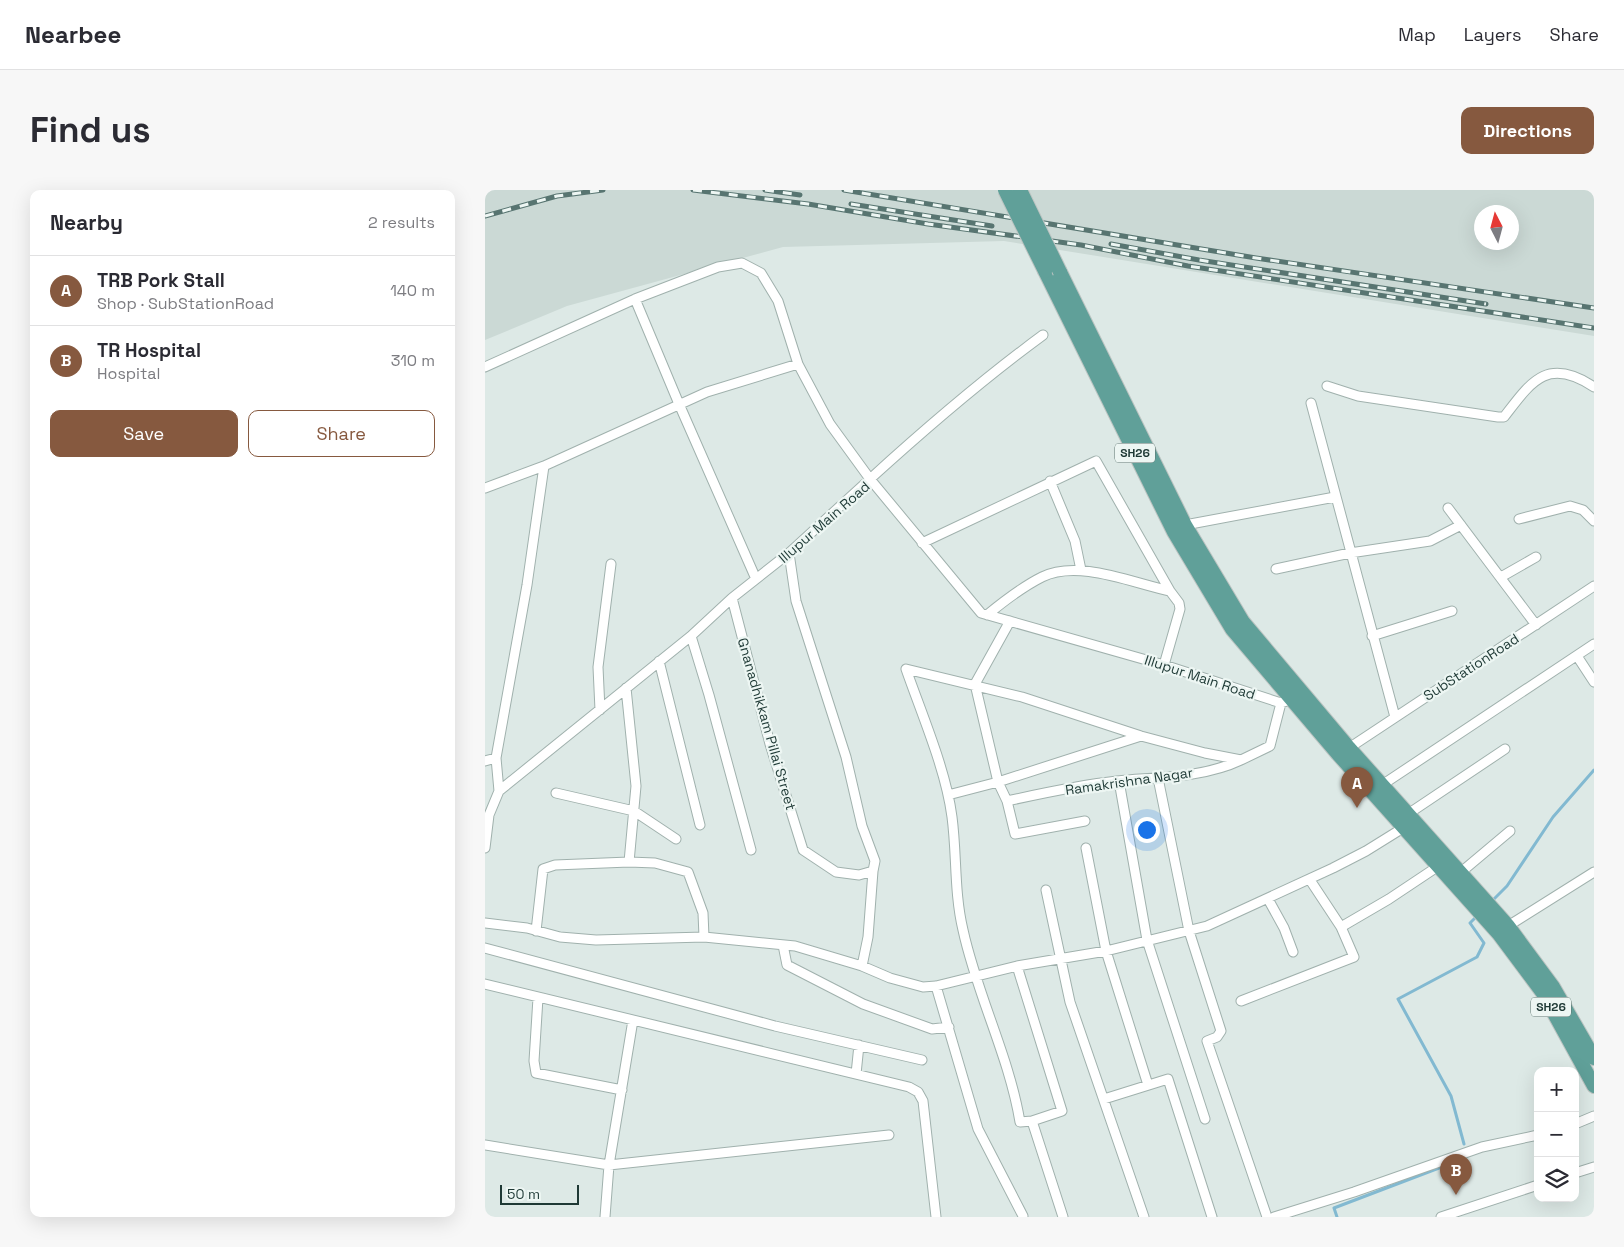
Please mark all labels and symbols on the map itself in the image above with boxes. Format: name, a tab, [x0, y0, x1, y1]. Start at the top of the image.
north arrow	[1474, 205, 1519, 250]
road number: SH26	[1115, 444, 1155, 462]
street label: Illupur Main Road	[775, 477, 873, 567]
street label: SubStationRoad	[1420, 629, 1522, 705]
street label: Gnanadhikkam Pillai Street	[734, 636, 800, 812]
street label: Illupur Main Road	[1142, 651, 1258, 703]
street label: Ramakrishna Nagar	[1064, 763, 1194, 799]
pin: A	[1341, 767, 1373, 808]
your location	[1134, 817, 1160, 843]
road number: SH26	[1531, 998, 1571, 1016]
pin: B	[1440, 1154, 1472, 1195]
scale bar	[500, 1182, 579, 1205]

